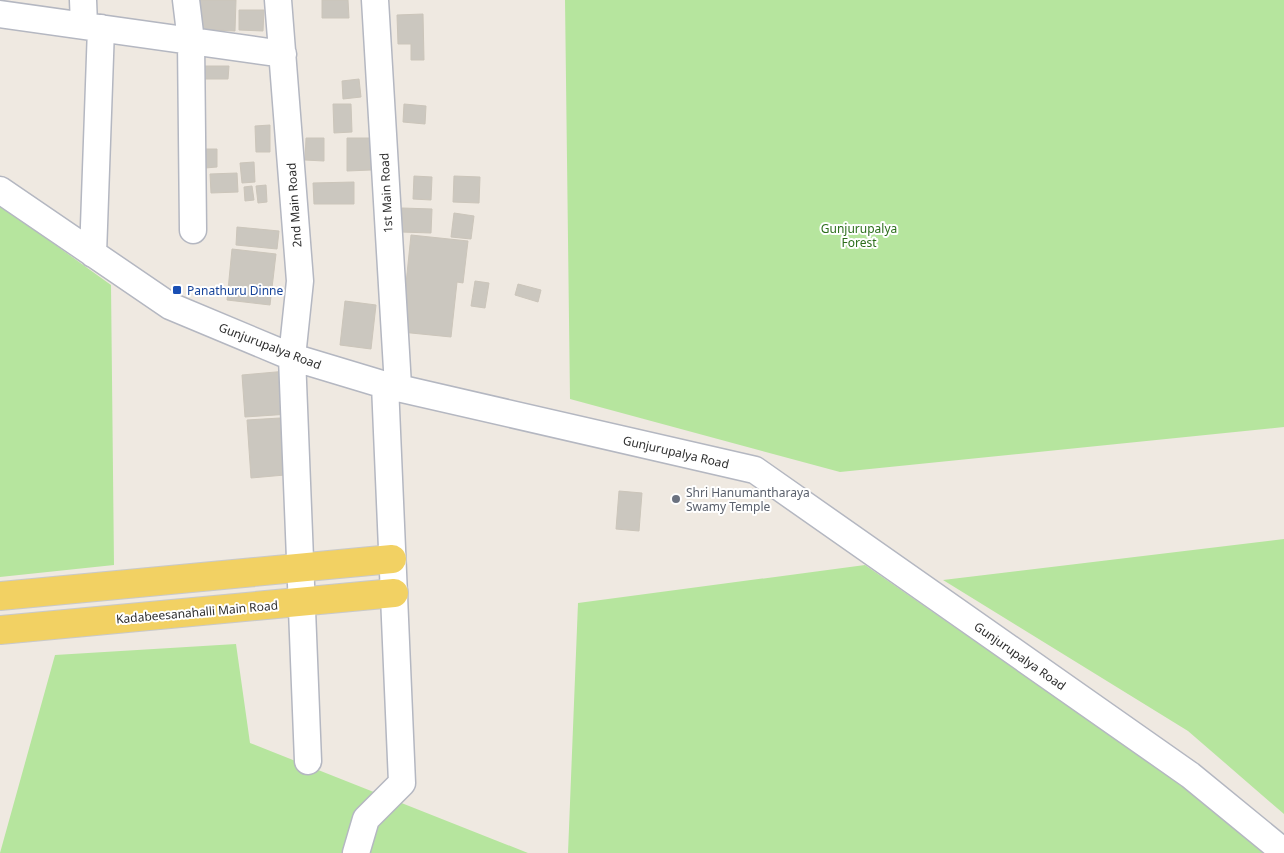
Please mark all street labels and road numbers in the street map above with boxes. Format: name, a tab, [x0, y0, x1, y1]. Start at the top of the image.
street label: 1st Main Road	[375, 153, 397, 233]
street label: 2nd Main Road	[283, 162, 305, 248]
street label: Gunjurupalya Road	[216, 319, 324, 373]
street label: Gunjurupalya Road	[621, 432, 731, 472]
street label: Kadabeesanahalli Main Road	[115, 596, 279, 628]
street label: Gunjurupalya Road	[971, 618, 1069, 694]

